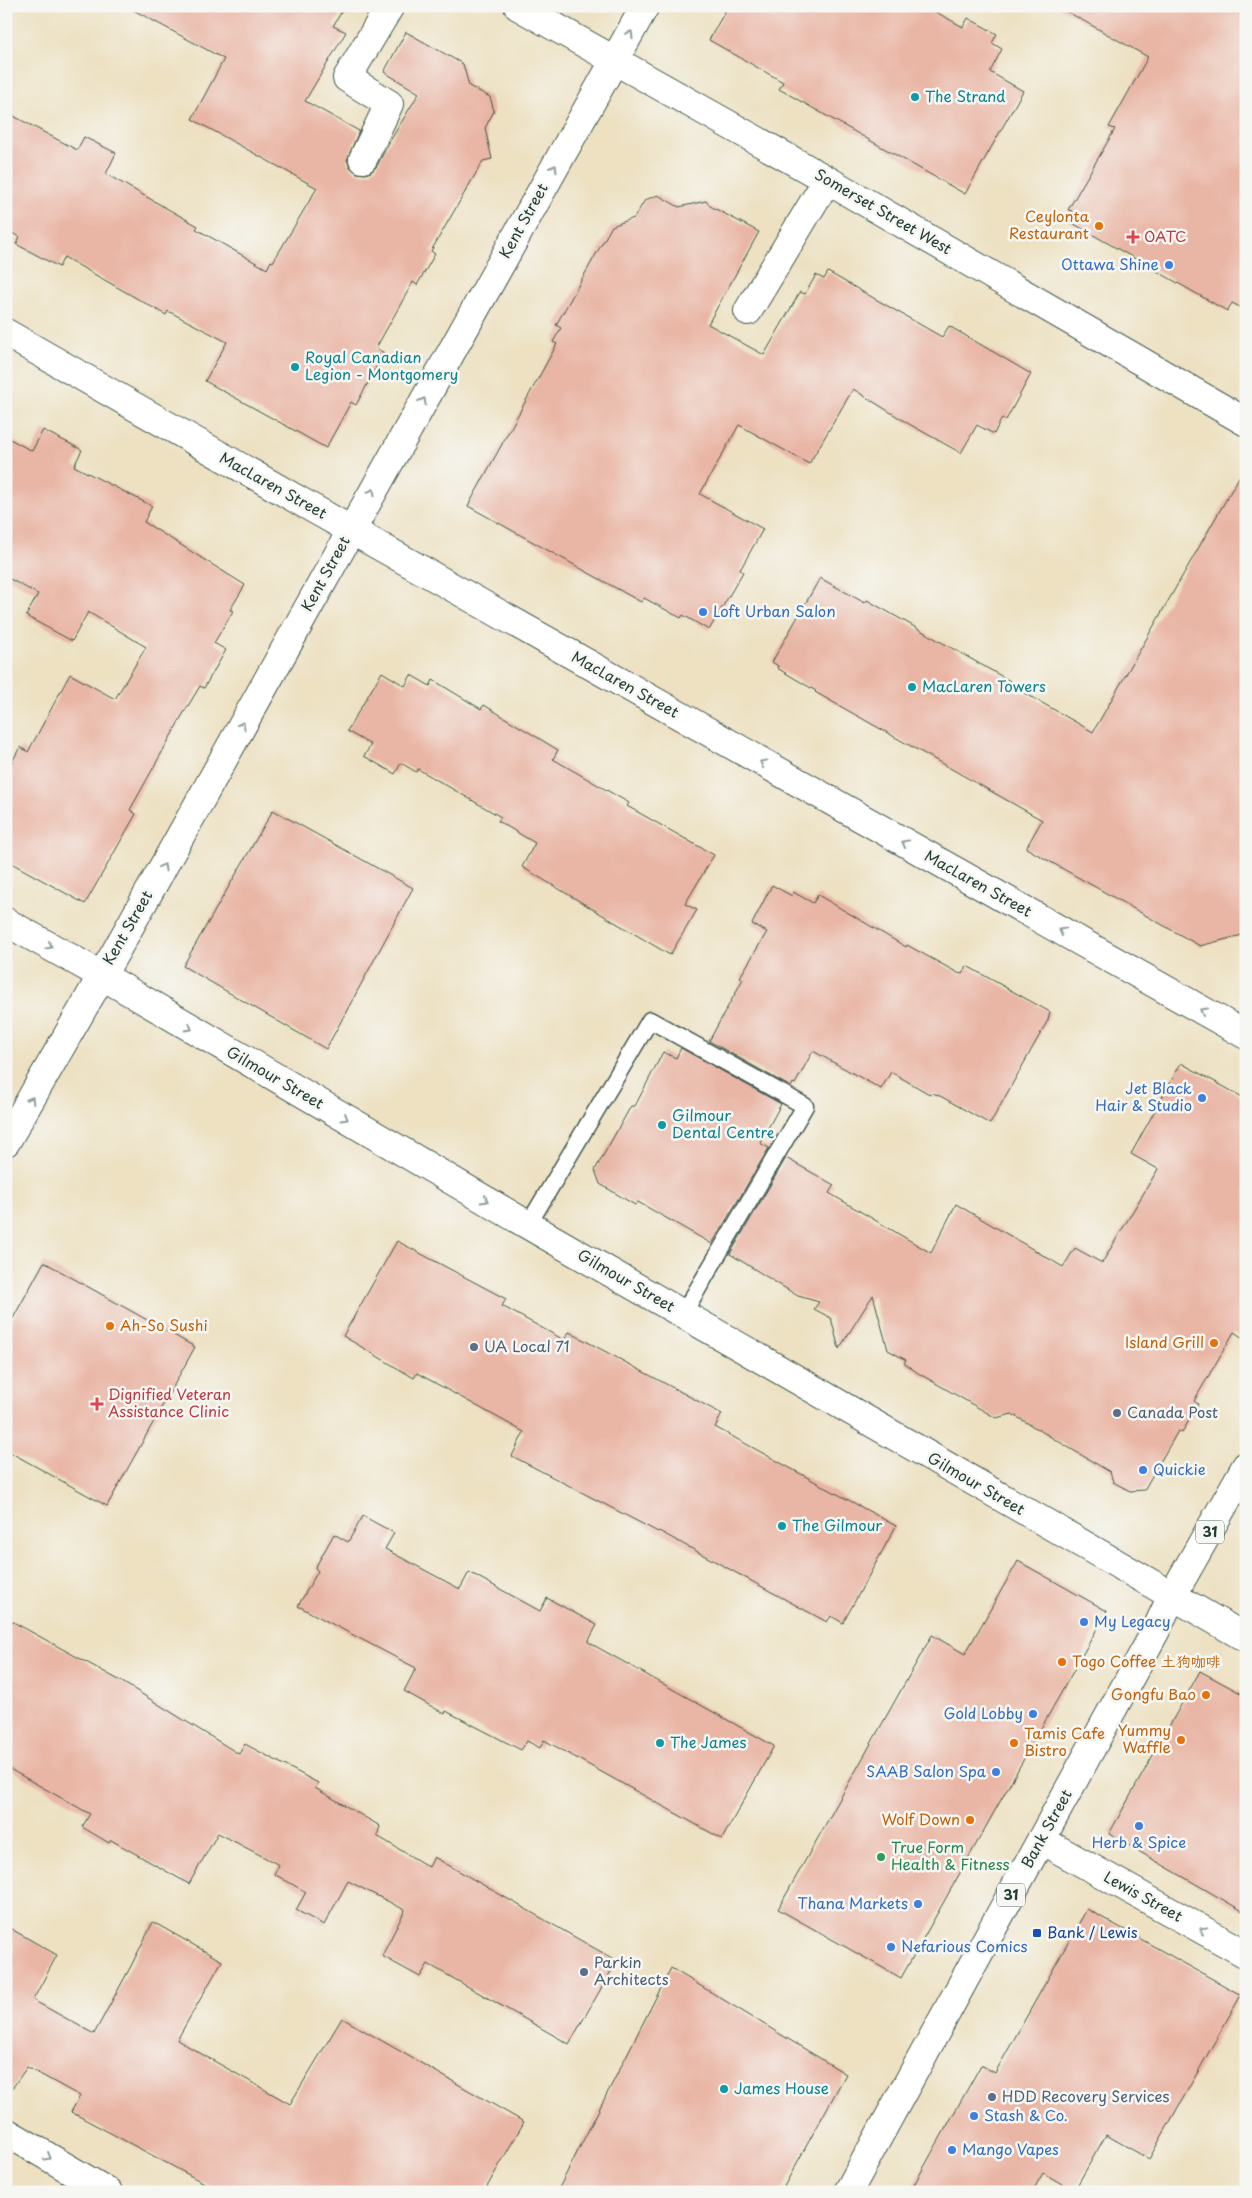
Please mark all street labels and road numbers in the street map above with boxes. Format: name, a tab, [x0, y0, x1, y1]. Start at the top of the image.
street label: Somerset Street West	[811, 162, 956, 259]
street label: Kent Street	[493, 178, 553, 262]
street label: MacLaren Street	[216, 446, 332, 524]
street label: Kent Street	[295, 531, 355, 615]
street label: MacLaren Street	[568, 645, 684, 723]
street label: MacLaren Street	[921, 844, 1037, 922]
street label: Kent Street	[96, 886, 157, 969]
street label: Gilmour Street	[223, 1040, 329, 1114]
street label: Gilmour Street	[574, 1243, 680, 1317]
street label: Gilmour Street	[924, 1446, 1030, 1520]
road number: 31	[1196, 1520, 1224, 1544]
street label: Bank Street	[1014, 1785, 1077, 1872]
street label: Lewis Street	[1100, 1865, 1187, 1927]
road number: 31	[997, 1884, 1025, 1906]

